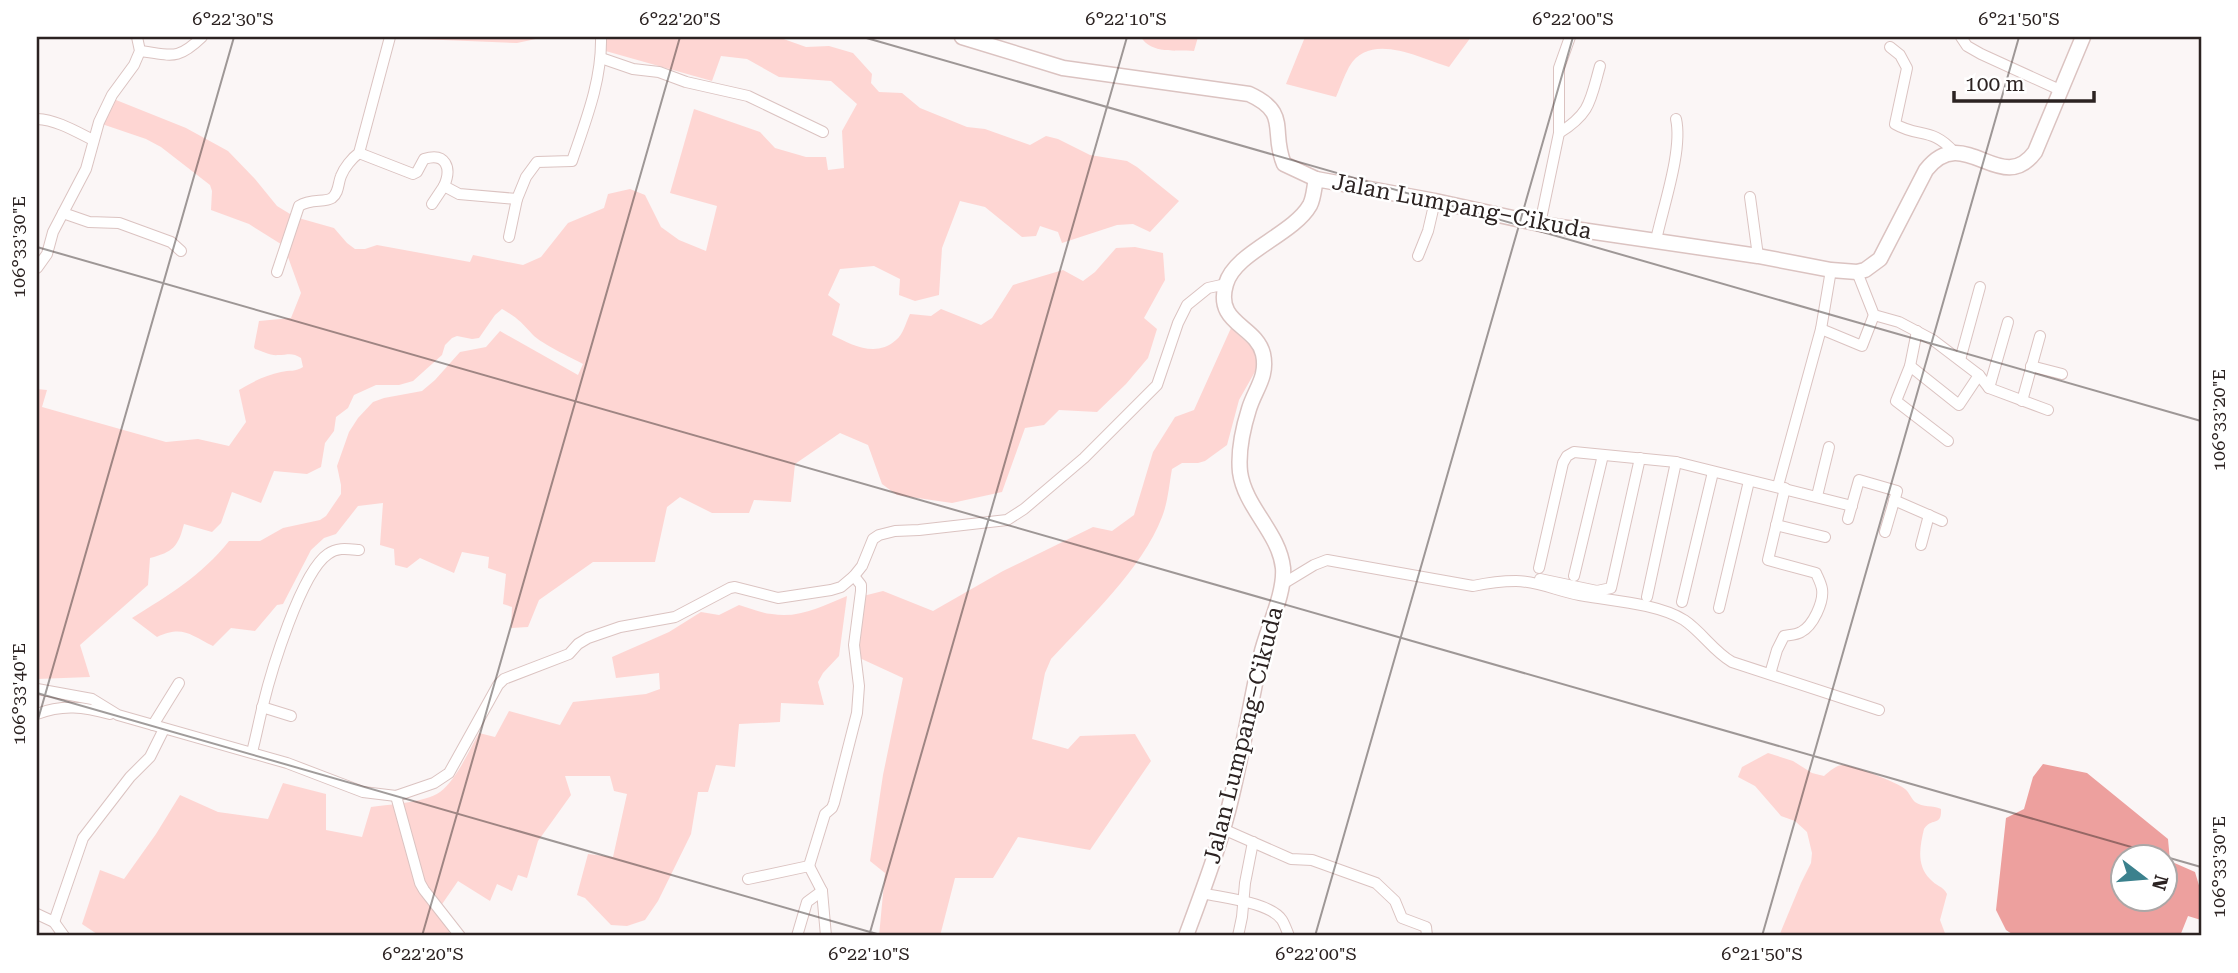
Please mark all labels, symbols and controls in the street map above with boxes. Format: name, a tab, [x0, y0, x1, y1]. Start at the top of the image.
text: 6°22'30"S	[192, 8, 274, 29]
text: 6°22'20"S	[639, 8, 721, 29]
text: 6°22'10"S	[1085, 8, 1167, 29]
text: 6°22'00"S	[1532, 8, 1614, 29]
text: 6°21'50"S	[1978, 8, 2060, 29]
scale bar	[1954, 60, 2094, 104]
text: 100 m	[1965, 72, 2025, 96]
street label: Jalan Lumpang–Cikuda	[1330, 168, 1594, 245]
text: 106°33'30"E	[8, 196, 29, 298]
text: 106°33'20"E	[2208, 369, 2229, 471]
street label: Jalan Lumpang–Cikuda	[1198, 603, 1289, 866]
text: 106°33'40"E	[8, 643, 29, 745]
text: 106°33'30"E	[2208, 816, 2229, 918]
north arrow	[2108, 844, 2178, 914]
text: N	[2147, 872, 2173, 893]
text: 6°22'20"S	[382, 943, 464, 964]
text: 6°22'10"S	[828, 943, 910, 964]
text: 6°22'00"S	[1275, 943, 1357, 964]
text: 6°21'50"S	[1721, 943, 1803, 964]

